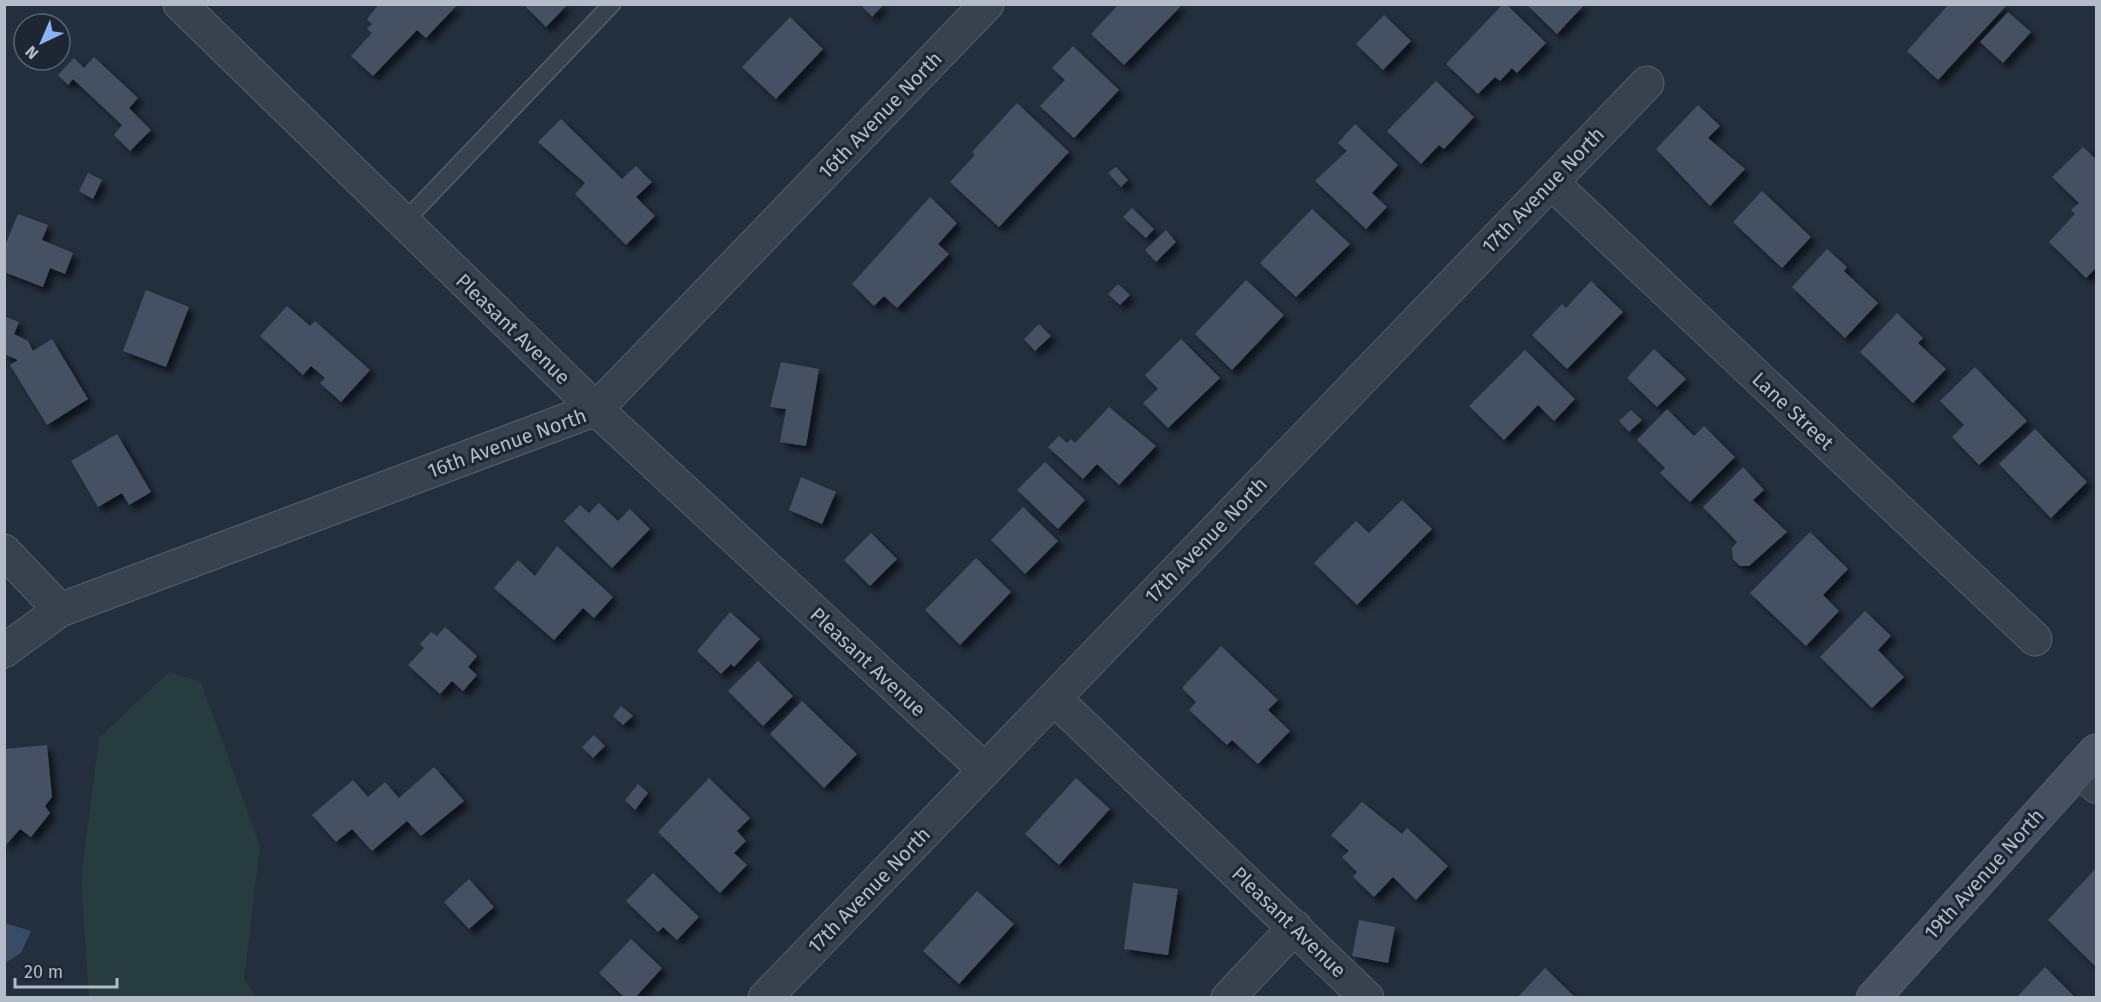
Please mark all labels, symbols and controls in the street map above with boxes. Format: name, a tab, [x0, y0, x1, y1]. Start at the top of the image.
north arrow	[12, 12, 72, 72]
text: N	[22, 42, 42, 63]
street label: 16th Avenue North	[813, 47, 947, 183]
street label: 17th Avenue North	[1477, 122, 1609, 258]
street label: Pleasant Avenue	[451, 269, 575, 389]
street label: Lane Street	[1747, 367, 1839, 455]
street label: 16th Avenue North	[424, 403, 590, 483]
street label: 17th Avenue North	[1140, 472, 1272, 608]
street label: Pleasant Avenue	[805, 602, 931, 722]
street label: 19th Avenue North	[1919, 804, 2049, 944]
street label: 17th Avenue North	[803, 822, 935, 958]
street label: Pleasant Avenue	[1227, 862, 1351, 982]
scale bar	[15, 951, 117, 989]
text: 20 m	[24, 961, 63, 983]

